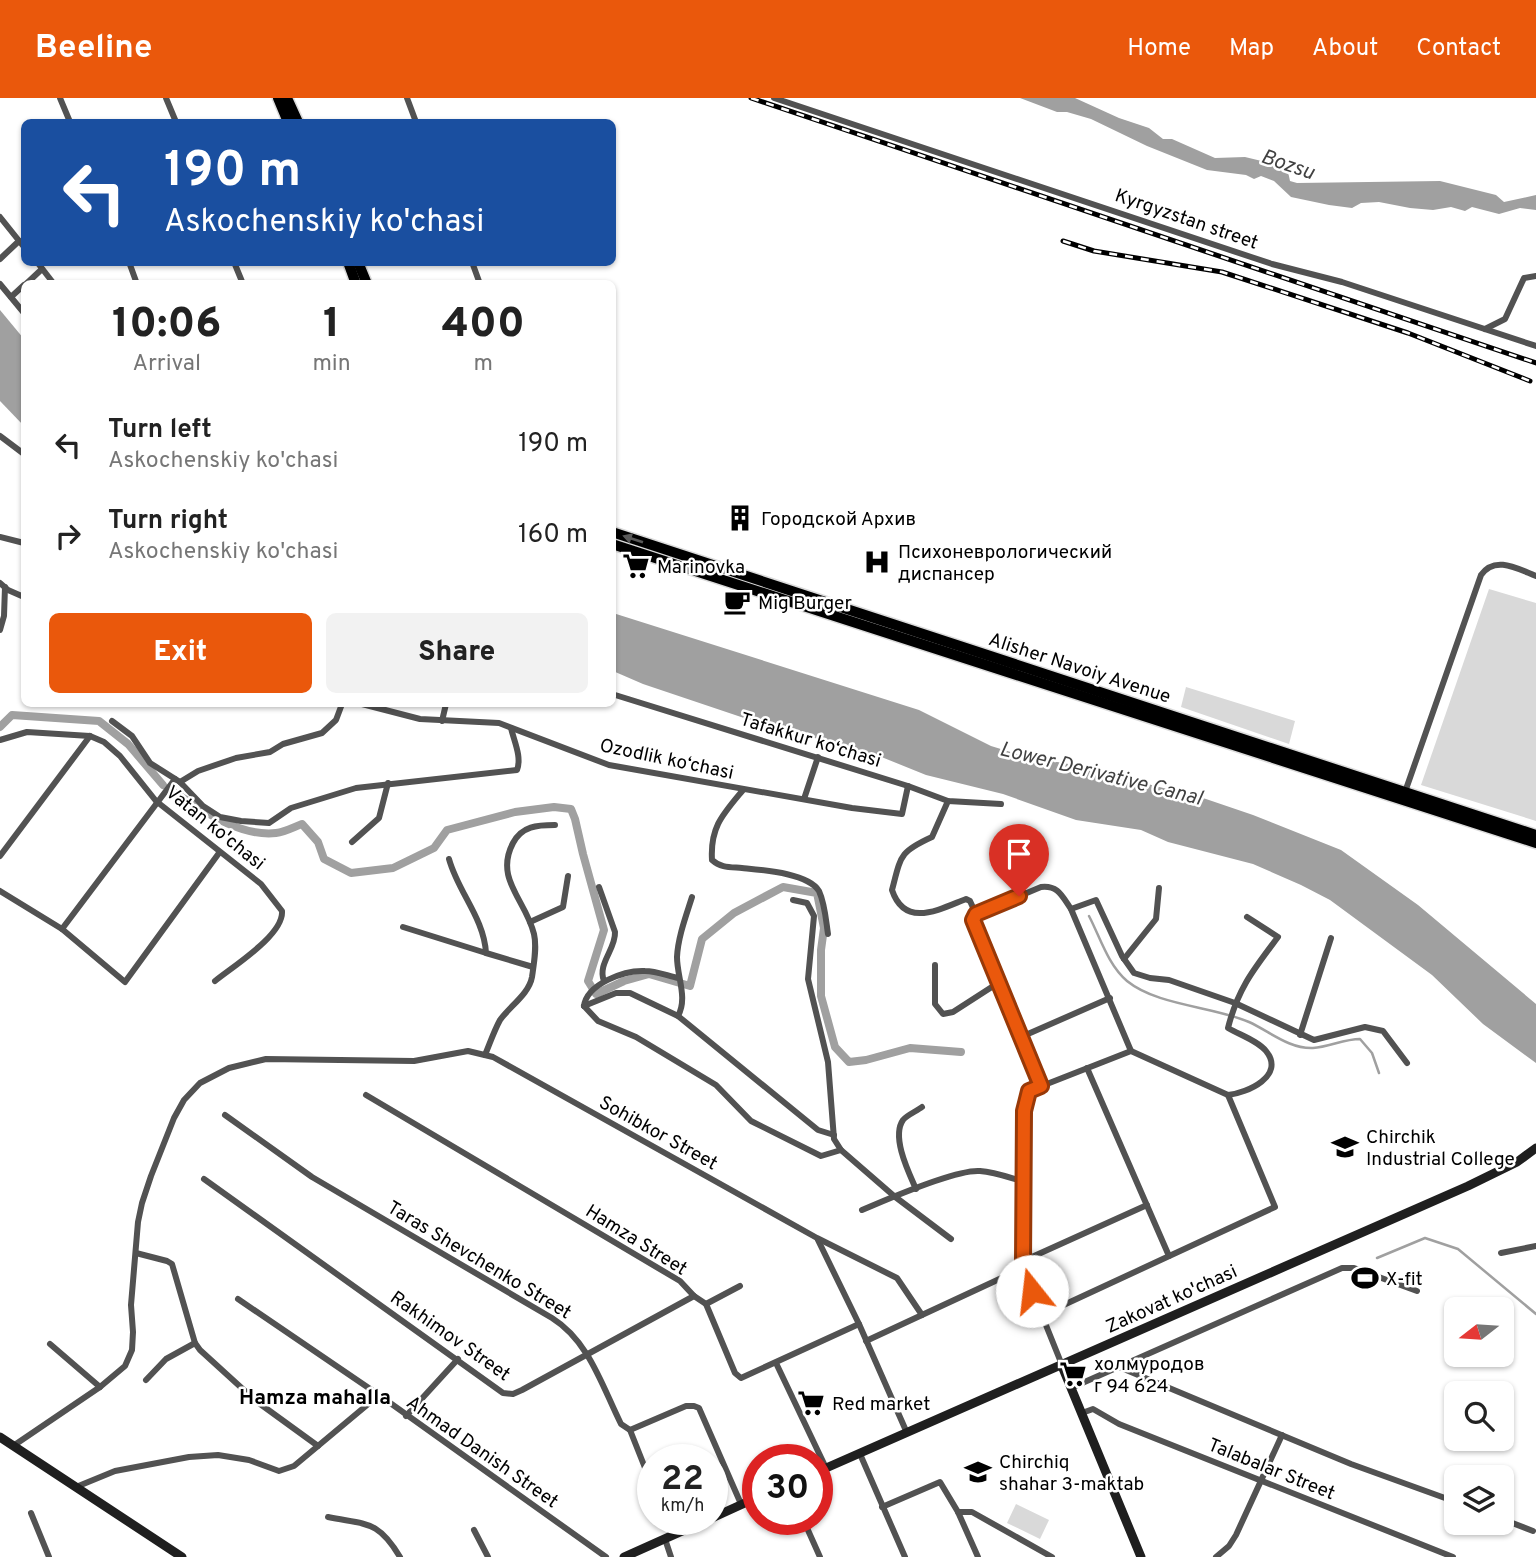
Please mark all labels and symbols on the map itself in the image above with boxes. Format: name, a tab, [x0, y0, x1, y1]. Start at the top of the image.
water label: Bozsu	[1257, 144, 1318, 187]
street label: Kyrgyzstan street	[1112, 184, 1261, 256]
building icon: Городской Архив	[725, 503, 755, 533]
place label: Городской Архив	[761, 508, 916, 532]
one-way arrow	[622, 533, 643, 544]
place label: Психоневрологический диспансер	[898, 541, 1112, 587]
hospital icon: Психоневрологический диспансер	[862, 547, 892, 577]
supermarket icon: Marinovka	[621, 551, 651, 581]
place label: Marinovka	[657, 556, 745, 580]
cafe icon: Mig Burger	[722, 587, 752, 617]
place label: Mig Burger	[758, 592, 852, 616]
street label: Alisher Navoiy Avenue	[985, 628, 1173, 710]
street label: Tafakkur ko‘chasi	[737, 708, 884, 774]
street label: Ozodlik ko‘chasi	[597, 734, 736, 786]
water label: Lower Derivative Canal	[997, 736, 1206, 813]
street label: Vatan ko'chasi	[160, 781, 269, 876]
pin	[989, 824, 1049, 896]
street label: Sohibkor Street	[594, 1091, 722, 1176]
place label: Chirchik Industrial College	[1366, 1126, 1515, 1172]
school or university icon: Chirchik Industrial College	[1330, 1132, 1360, 1162]
street label: Taras Shevchenko Street	[382, 1196, 575, 1325]
street label: Hamza Street	[581, 1200, 691, 1281]
position arrow	[995, 1254, 1069, 1328]
street label: Zakovat ko'chasi	[1102, 1260, 1241, 1340]
sports icon: X-fit	[1350, 1263, 1380, 1293]
place label: X-fit	[1386, 1268, 1423, 1292]
street label: Rakhimov Street	[385, 1286, 515, 1387]
north arrow	[1444, 1297, 1514, 1367]
place label: холмуродов г 94 624	[1094, 1353, 1205, 1399]
supermarket icon: холмуродов г 94 624	[1058, 1359, 1088, 1389]
district label: Hamza mahalla	[239, 1385, 391, 1412]
supermarket icon: Red market	[796, 1388, 826, 1418]
street label: Ahmad Danish Street	[401, 1391, 563, 1514]
place label: Red market	[832, 1393, 930, 1417]
street label: Talabalar Street	[1204, 1433, 1338, 1506]
speed limit sign: 30	[742, 1444, 833, 1535]
place label: Chirchiq shahar 3-maktab	[999, 1451, 1144, 1497]
school or university icon: Chirchiq shahar 3-maktab	[963, 1457, 993, 1487]

